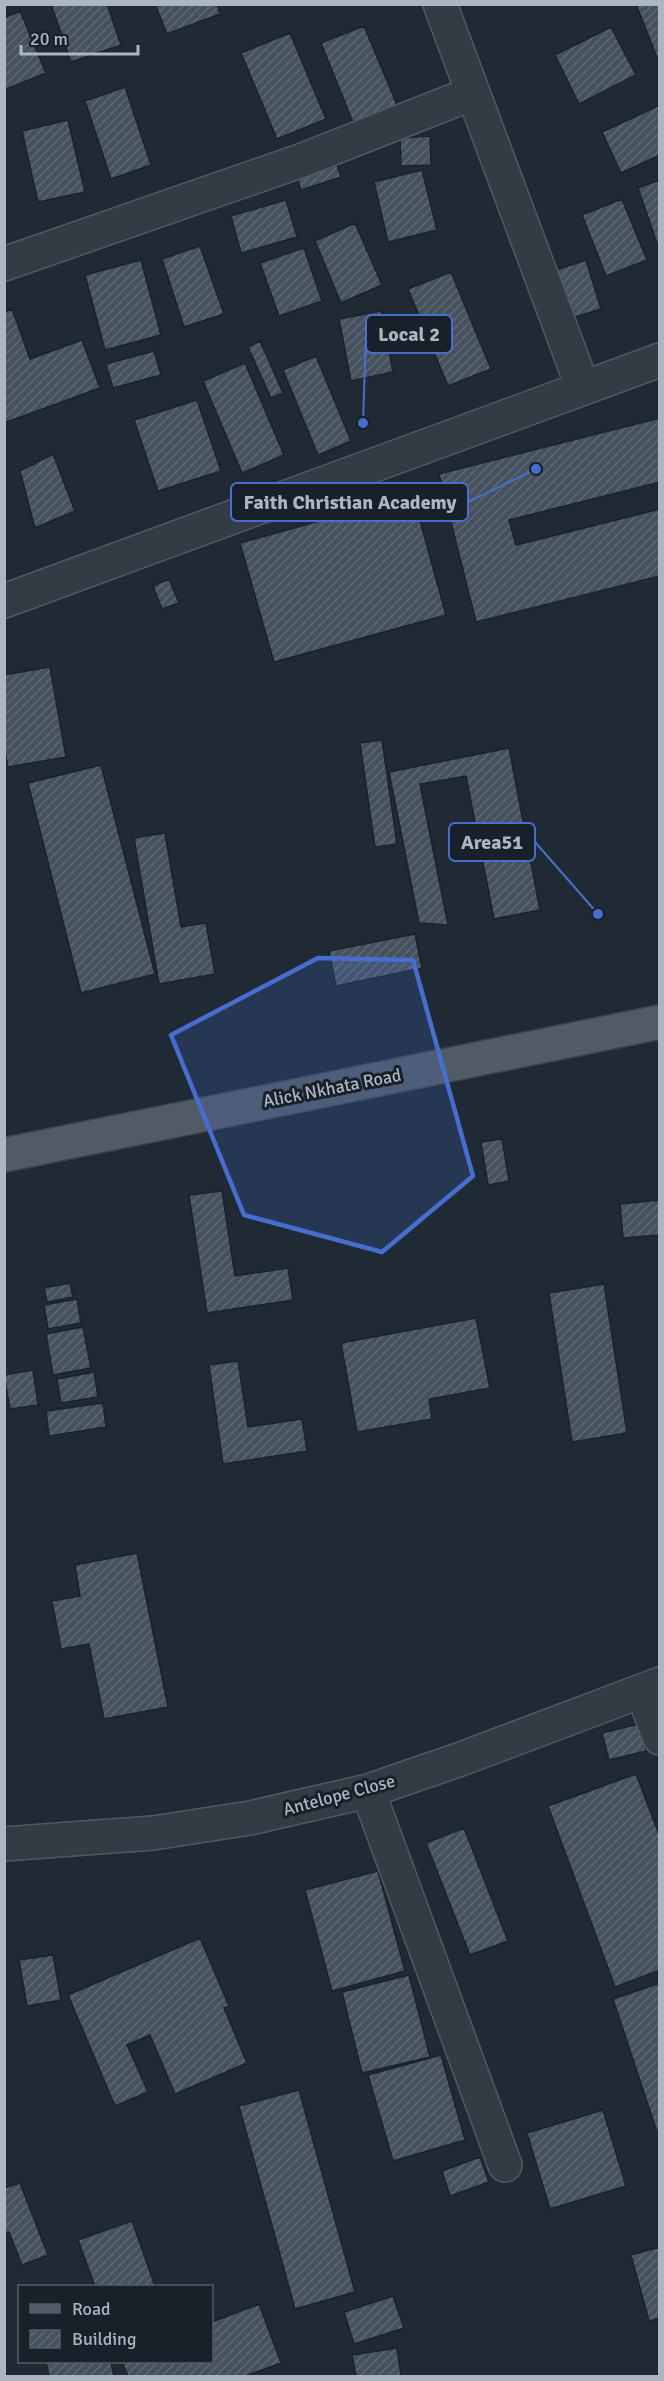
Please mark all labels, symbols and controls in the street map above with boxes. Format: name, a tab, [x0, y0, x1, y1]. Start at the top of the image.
scale bar	[21, 18, 138, 56]
text: 20 m	[30, 28, 68, 50]
callout: Local 2	[366, 315, 452, 353]
text: Local 2	[378, 322, 440, 347]
callout: Faith Christian Academy	[231, 483, 468, 521]
text: Faith Christian Academy	[244, 490, 457, 515]
callout: Area51	[449, 823, 535, 861]
text: Area51	[461, 830, 523, 855]
street label: Alick Nkhata Road	[261, 1064, 403, 1112]
street label: Antelope Close	[281, 1769, 397, 1821]
legend	[18, 2285, 213, 2363]
text: Road	[72, 2298, 111, 2320]
text: Building	[72, 2328, 136, 2350]

